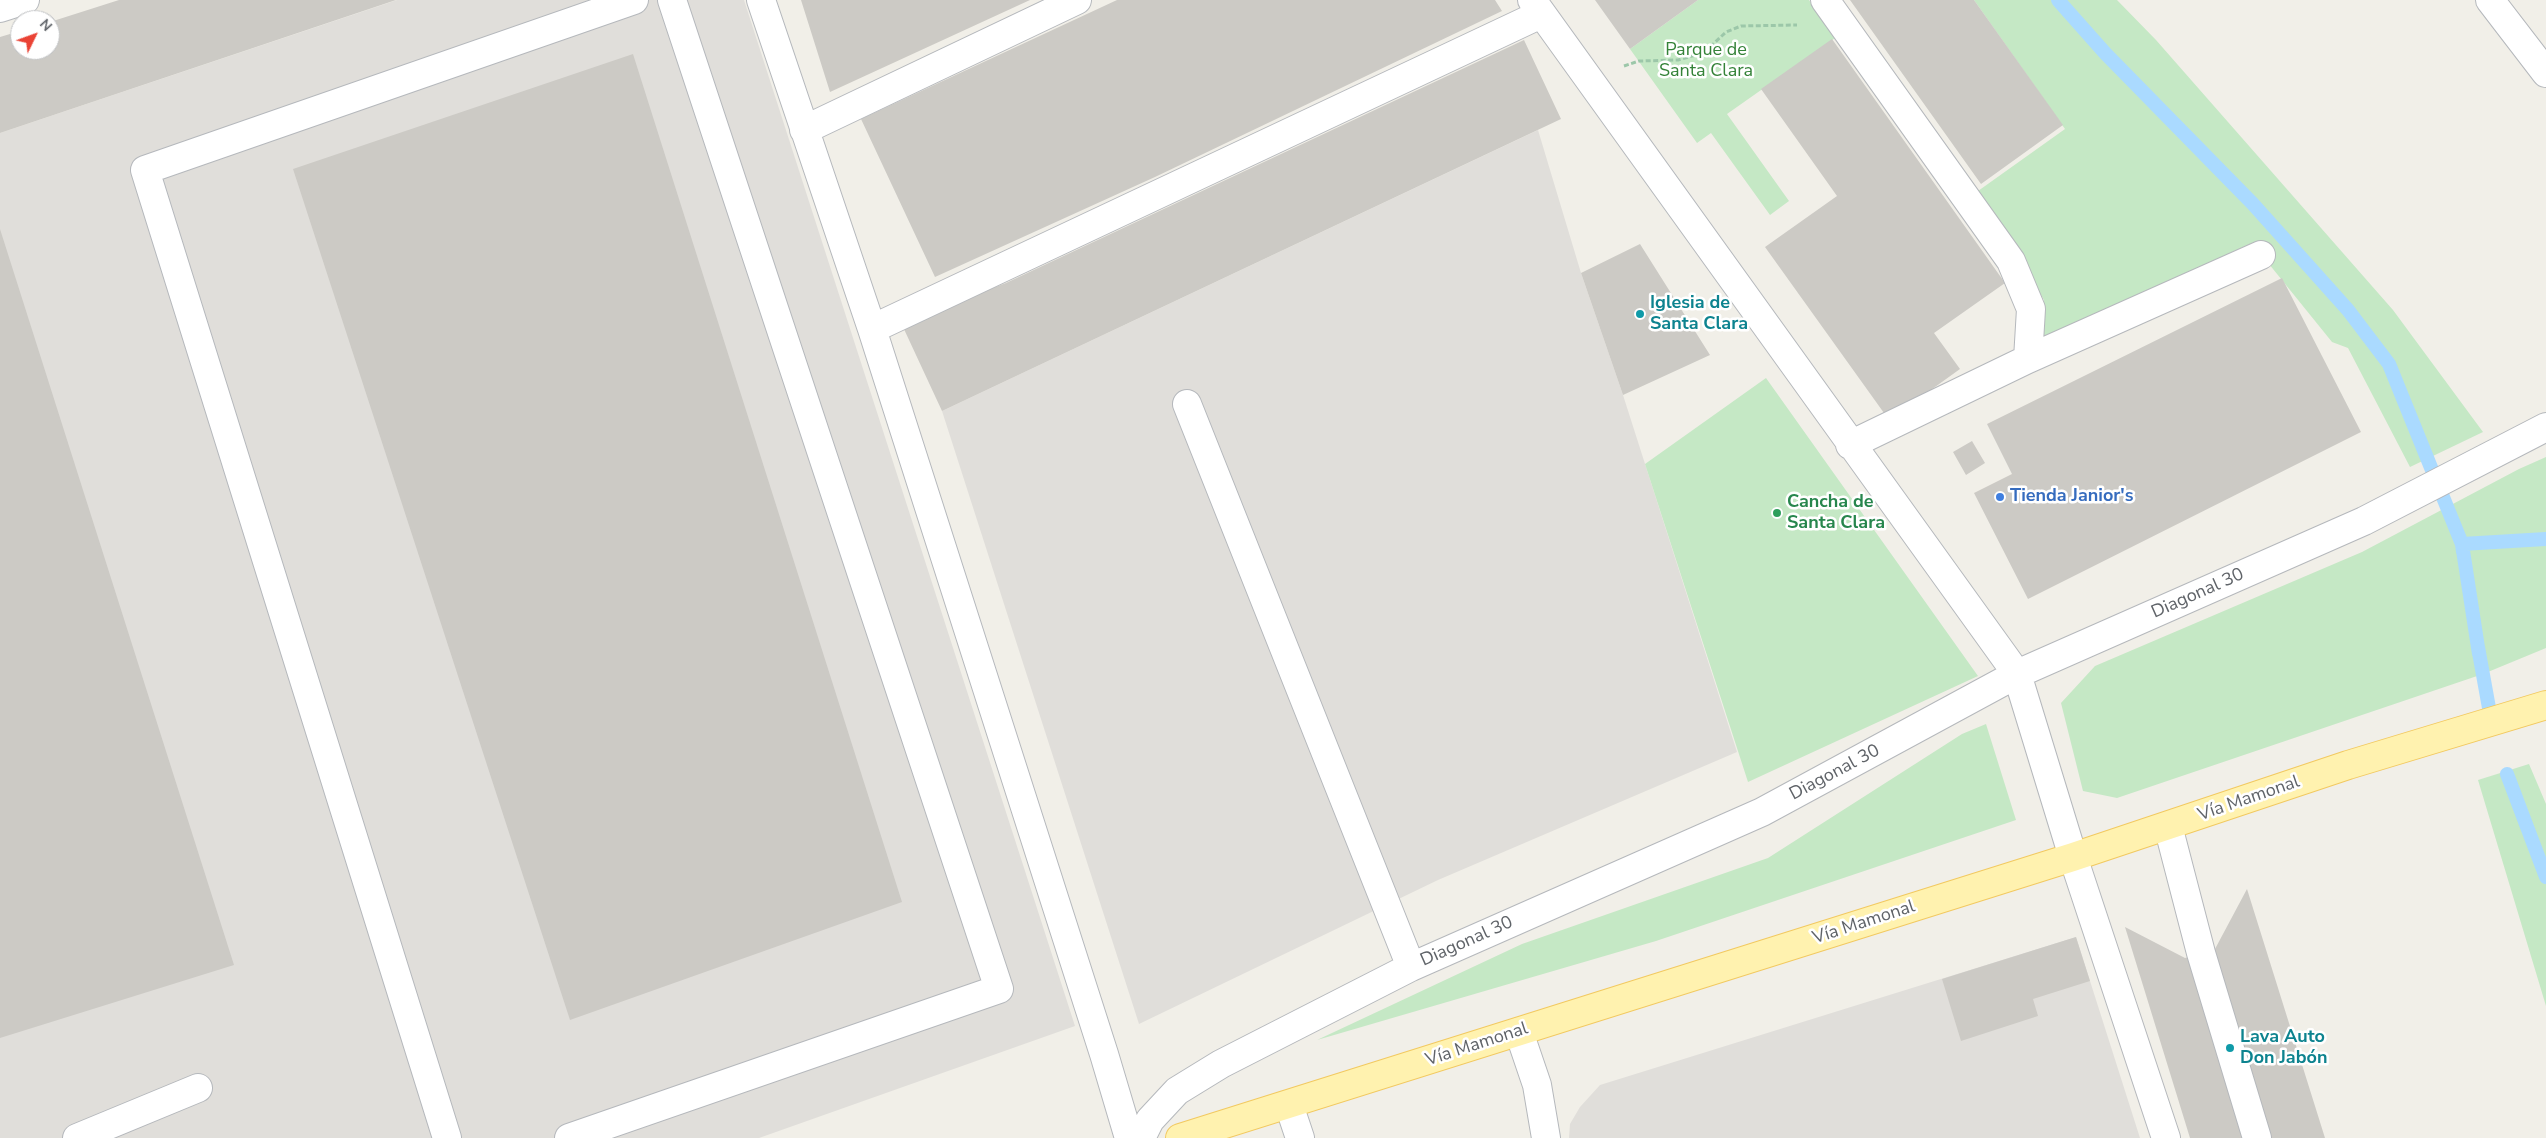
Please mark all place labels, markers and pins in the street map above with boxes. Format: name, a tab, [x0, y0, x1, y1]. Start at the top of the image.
place label: Iglesia de Santa Clara	[1650, 293, 1748, 336]
marker: Iglesia de Santa Clara	[1634, 308, 1646, 320]
place label: Tienda Janior's	[2010, 486, 2133, 508]
marker: Tienda Janior's	[1994, 491, 2006, 503]
place label: Cancha de Santa Clara	[1787, 492, 1885, 534]
marker: Cancha de Santa Clara	[1771, 507, 1783, 519]
place label: Lava Auto Don Jabón	[2240, 1027, 2327, 1070]
marker: Lava Auto Don Jabón	[2224, 1042, 2236, 1054]

